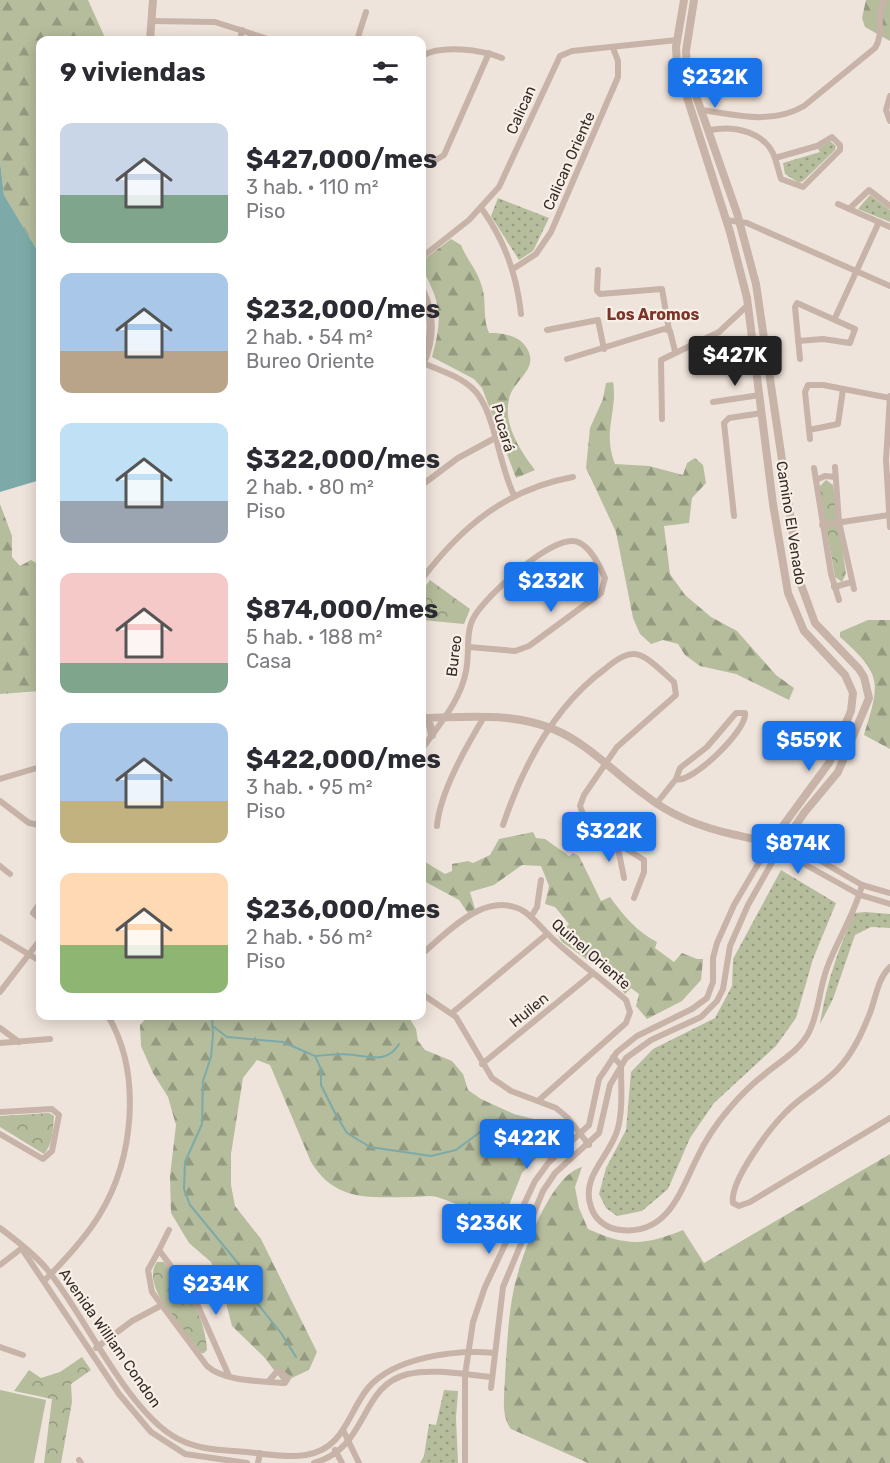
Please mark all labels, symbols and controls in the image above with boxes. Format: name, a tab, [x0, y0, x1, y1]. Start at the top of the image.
icon: filters	[369, 56, 402, 89]
text: 9 viviendas	[60, 57, 206, 88]
pin: $232K	[673, 58, 757, 109]
text: $232K	[682, 65, 748, 89]
street label: Calican	[502, 83, 540, 137]
street label: Calican Oriente	[539, 109, 599, 213]
text: $427,000/mes	[246, 144, 437, 175]
icon: home	[108, 147, 180, 219]
text: 3 hab. · 110 m²	[246, 175, 379, 199]
text: Piso	[246, 199, 285, 223]
text: $232,000/mes	[246, 294, 440, 325]
icon: home	[108, 297, 180, 369]
district label: Los Aromos	[607, 305, 700, 324]
text: 2 hab. · 54 m²	[246, 325, 373, 349]
pin: $427K	[693, 336, 777, 387]
text: $427K	[703, 343, 767, 367]
text: Bureo Oriente	[246, 349, 375, 373]
street label: Pucará	[488, 402, 518, 454]
text: $322,000/mes	[246, 444, 440, 475]
icon: home	[108, 447, 180, 519]
street label: Camino El Venado	[772, 460, 810, 586]
text: 2 hab. · 80 m²	[246, 475, 374, 499]
text: Piso	[246, 499, 285, 523]
pin: $232K	[509, 562, 593, 613]
text: $232K	[518, 569, 584, 593]
text: $874,000/mes	[246, 594, 438, 625]
icon: home	[108, 597, 180, 669]
text: 5 hab. · 188 m²	[246, 625, 383, 649]
street label: Bureo	[443, 634, 465, 678]
text: Casa	[246, 649, 292, 673]
pin: $559K	[767, 721, 851, 772]
text: $559K	[776, 728, 842, 752]
text: $422,000/mes	[246, 744, 441, 775]
icon: home	[108, 747, 180, 819]
text: 3 hab. · 95 m²	[246, 775, 373, 799]
text: Piso	[246, 799, 285, 823]
pin: $322K	[567, 812, 651, 863]
text: $322K	[576, 819, 642, 843]
pin: $874K	[756, 824, 840, 875]
text: $874K	[766, 831, 830, 855]
text: $236,000/mes	[246, 894, 440, 925]
icon: home	[108, 897, 180, 969]
street label: Quinel Oriente	[548, 915, 634, 993]
text: 2 hab. · 56 m²	[246, 925, 372, 949]
text: Piso	[246, 949, 285, 973]
street label: Huilen	[506, 989, 552, 1031]
pin: $422K	[485, 1119, 569, 1170]
text: $422K	[494, 1126, 560, 1150]
pin: $236K	[447, 1204, 531, 1255]
text: $236K	[456, 1211, 522, 1235]
street label: Avenida William Condon	[55, 1265, 165, 1411]
pin: $234K	[174, 1265, 258, 1316]
text: $234K	[183, 1272, 249, 1296]

